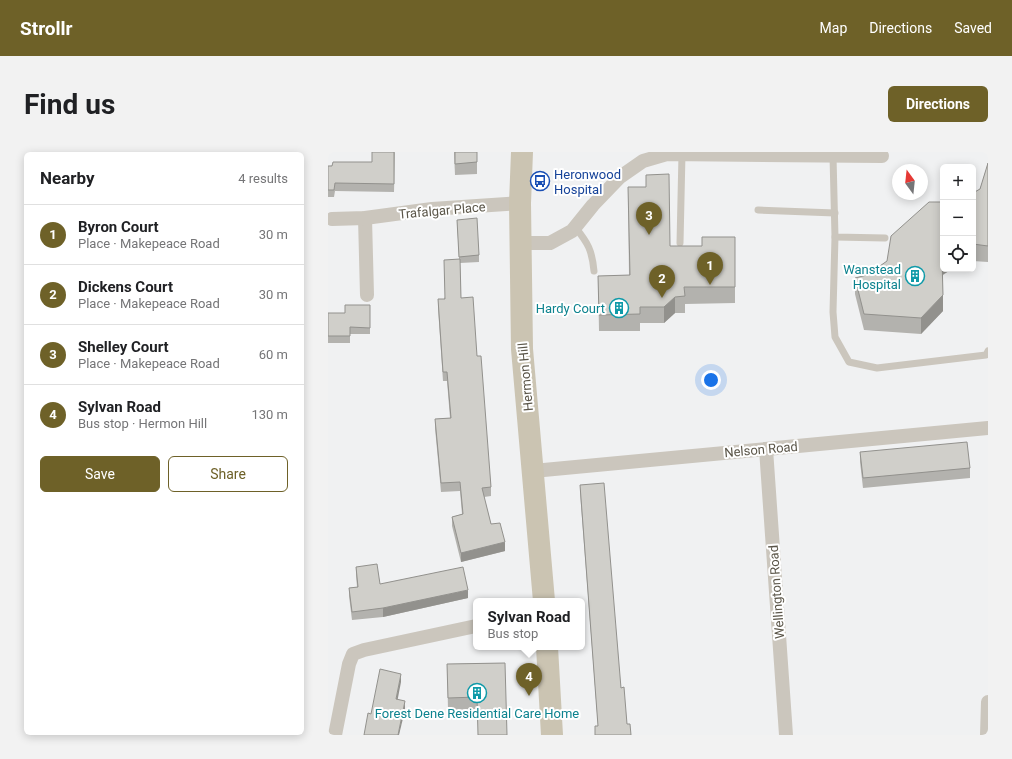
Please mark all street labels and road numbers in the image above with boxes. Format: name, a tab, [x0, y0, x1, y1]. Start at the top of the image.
street label: Trafalgar Place	[398, 199, 486, 222]
street label: Hermon Hill	[515, 342, 536, 412]
street label: Nelson Road	[724, 439, 798, 460]
street label: Wellington Road	[766, 545, 787, 639]

